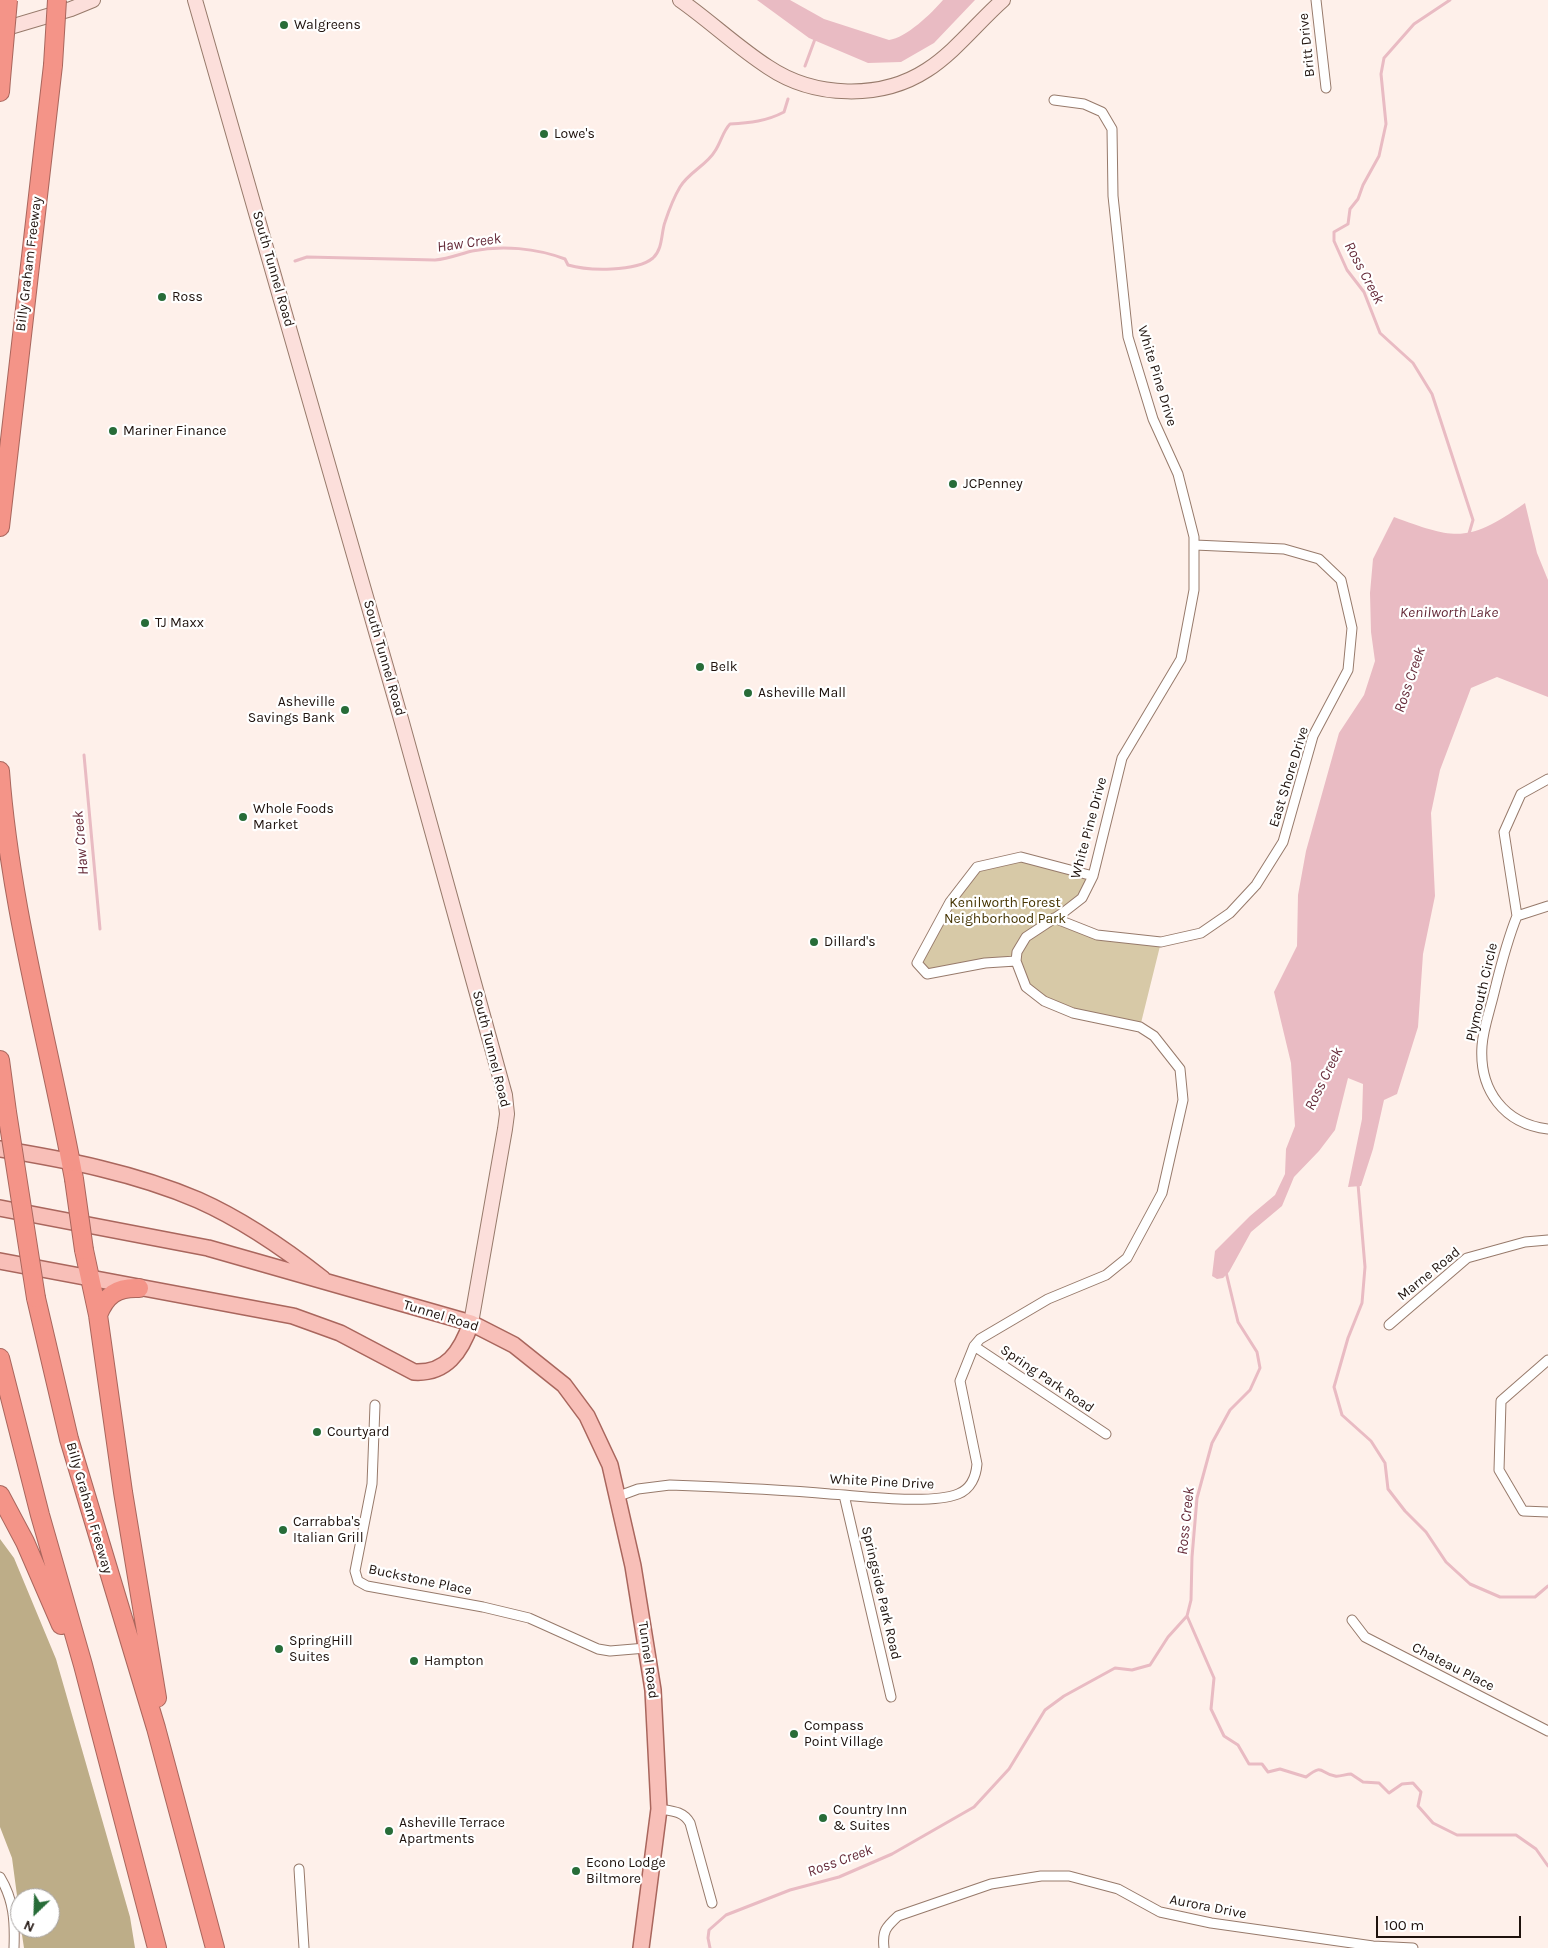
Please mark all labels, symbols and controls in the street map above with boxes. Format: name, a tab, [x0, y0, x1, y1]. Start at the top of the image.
street label: Britt Drive	[1295, 12, 1319, 78]
place label: Walgreens	[294, 17, 361, 33]
marker: Walgreens	[278, 19, 290, 31]
place label: Lowe's	[554, 126, 595, 142]
marker: Lowe's	[538, 128, 550, 140]
street label: Billy Graham Freeway	[12, 195, 46, 333]
street label: South Tunnel Road	[248, 209, 298, 329]
water label: Haw Creek	[436, 230, 502, 256]
water label: Ross Creek	[1340, 239, 1388, 307]
place label: Ross	[172, 289, 203, 305]
marker: Ross	[156, 291, 168, 303]
street label: White Pine Drive	[1134, 324, 1180, 428]
place label: Mariner Finance	[123, 423, 226, 439]
marker: Mariner Finance	[107, 425, 119, 437]
place label: JCPenney	[963, 476, 1023, 492]
marker: JCPenney	[947, 478, 959, 490]
street label: South Tunnel Road	[359, 598, 409, 718]
water label: Kenilworth Lake	[1400, 604, 1498, 622]
place label: TJ Maxx	[155, 615, 204, 631]
marker: TJ Maxx	[139, 617, 151, 629]
water label: Ross Creek	[1390, 645, 1430, 715]
place label: Belk	[710, 659, 738, 675]
marker: Belk	[694, 661, 706, 673]
place label: Asheville Mall	[758, 685, 846, 701]
marker: Asheville Mall	[742, 687, 754, 699]
place label: Asheville Savings Bank	[248, 694, 335, 726]
marker: Asheville Savings Bank	[339, 704, 351, 716]
street label: East Shore Drive	[1266, 725, 1312, 829]
street label: White Pine Drive	[1067, 775, 1111, 881]
place label: Whole Foods Market	[253, 801, 334, 834]
water label: Haw Creek	[69, 810, 93, 876]
marker: Whole Foods Market	[237, 811, 249, 823]
park label: Kenilworth Forest Neighborhood Park	[944, 895, 1066, 928]
place label: Dillard's	[824, 934, 876, 950]
marker: Dillard's	[808, 936, 820, 948]
street label: Plymouth Circle	[1463, 941, 1501, 1043]
street label: South Tunnel Road	[468, 989, 514, 1109]
water label: Ross Creek	[1301, 1045, 1347, 1113]
street label: Marne Road	[1394, 1244, 1464, 1304]
street label: Tunnel Road	[401, 1297, 481, 1335]
street label: Spring Park Road	[997, 1341, 1097, 1417]
place label: Courtyard	[327, 1424, 390, 1440]
marker: Courtyard	[311, 1426, 323, 1438]
street label: Billy Graham Freeway	[62, 1440, 116, 1576]
street label: White Pine Drive	[829, 1471, 935, 1493]
water label: Ross Creek	[1173, 1486, 1199, 1556]
place label: Carrabba's Italian Grill	[293, 1514, 364, 1546]
marker: Carrabba's Italian Grill	[277, 1524, 289, 1536]
street label: Springside Park Road	[857, 1525, 905, 1661]
street label: Buckstone Place	[367, 1561, 473, 1599]
street label: Tunnel Road	[634, 1620, 662, 1700]
place label: SpringHill Suites	[289, 1633, 353, 1665]
street label: Chateau Place	[1409, 1639, 1497, 1695]
marker: SpringHill Suites	[273, 1643, 285, 1655]
place label: Hampton	[424, 1653, 484, 1669]
marker: Hampton	[408, 1655, 420, 1667]
place label: Compass Point Village	[804, 1718, 883, 1750]
marker: Compass Point Village	[788, 1728, 800, 1740]
place label: Country Inn & Suites	[833, 1802, 907, 1834]
marker: Country Inn & Suites	[817, 1812, 829, 1824]
place label: Asheville Terrace Apartments	[399, 1815, 505, 1848]
marker: Asheville Terrace Apartments	[383, 1825, 395, 1837]
water label: Ross Creek	[805, 1841, 875, 1881]
place label: Econo Lodge Biltmore	[586, 1855, 666, 1888]
marker: Econo Lodge Biltmore	[570, 1865, 582, 1877]
north arrow	[10, 1888, 60, 1938]
street label: Aurora Drive	[1168, 1891, 1248, 1923]
scale bar	[1378, 1906, 1523, 1938]
text: N	[21, 1916, 37, 1936]
text: 100 m	[1384, 1916, 1424, 1934]

